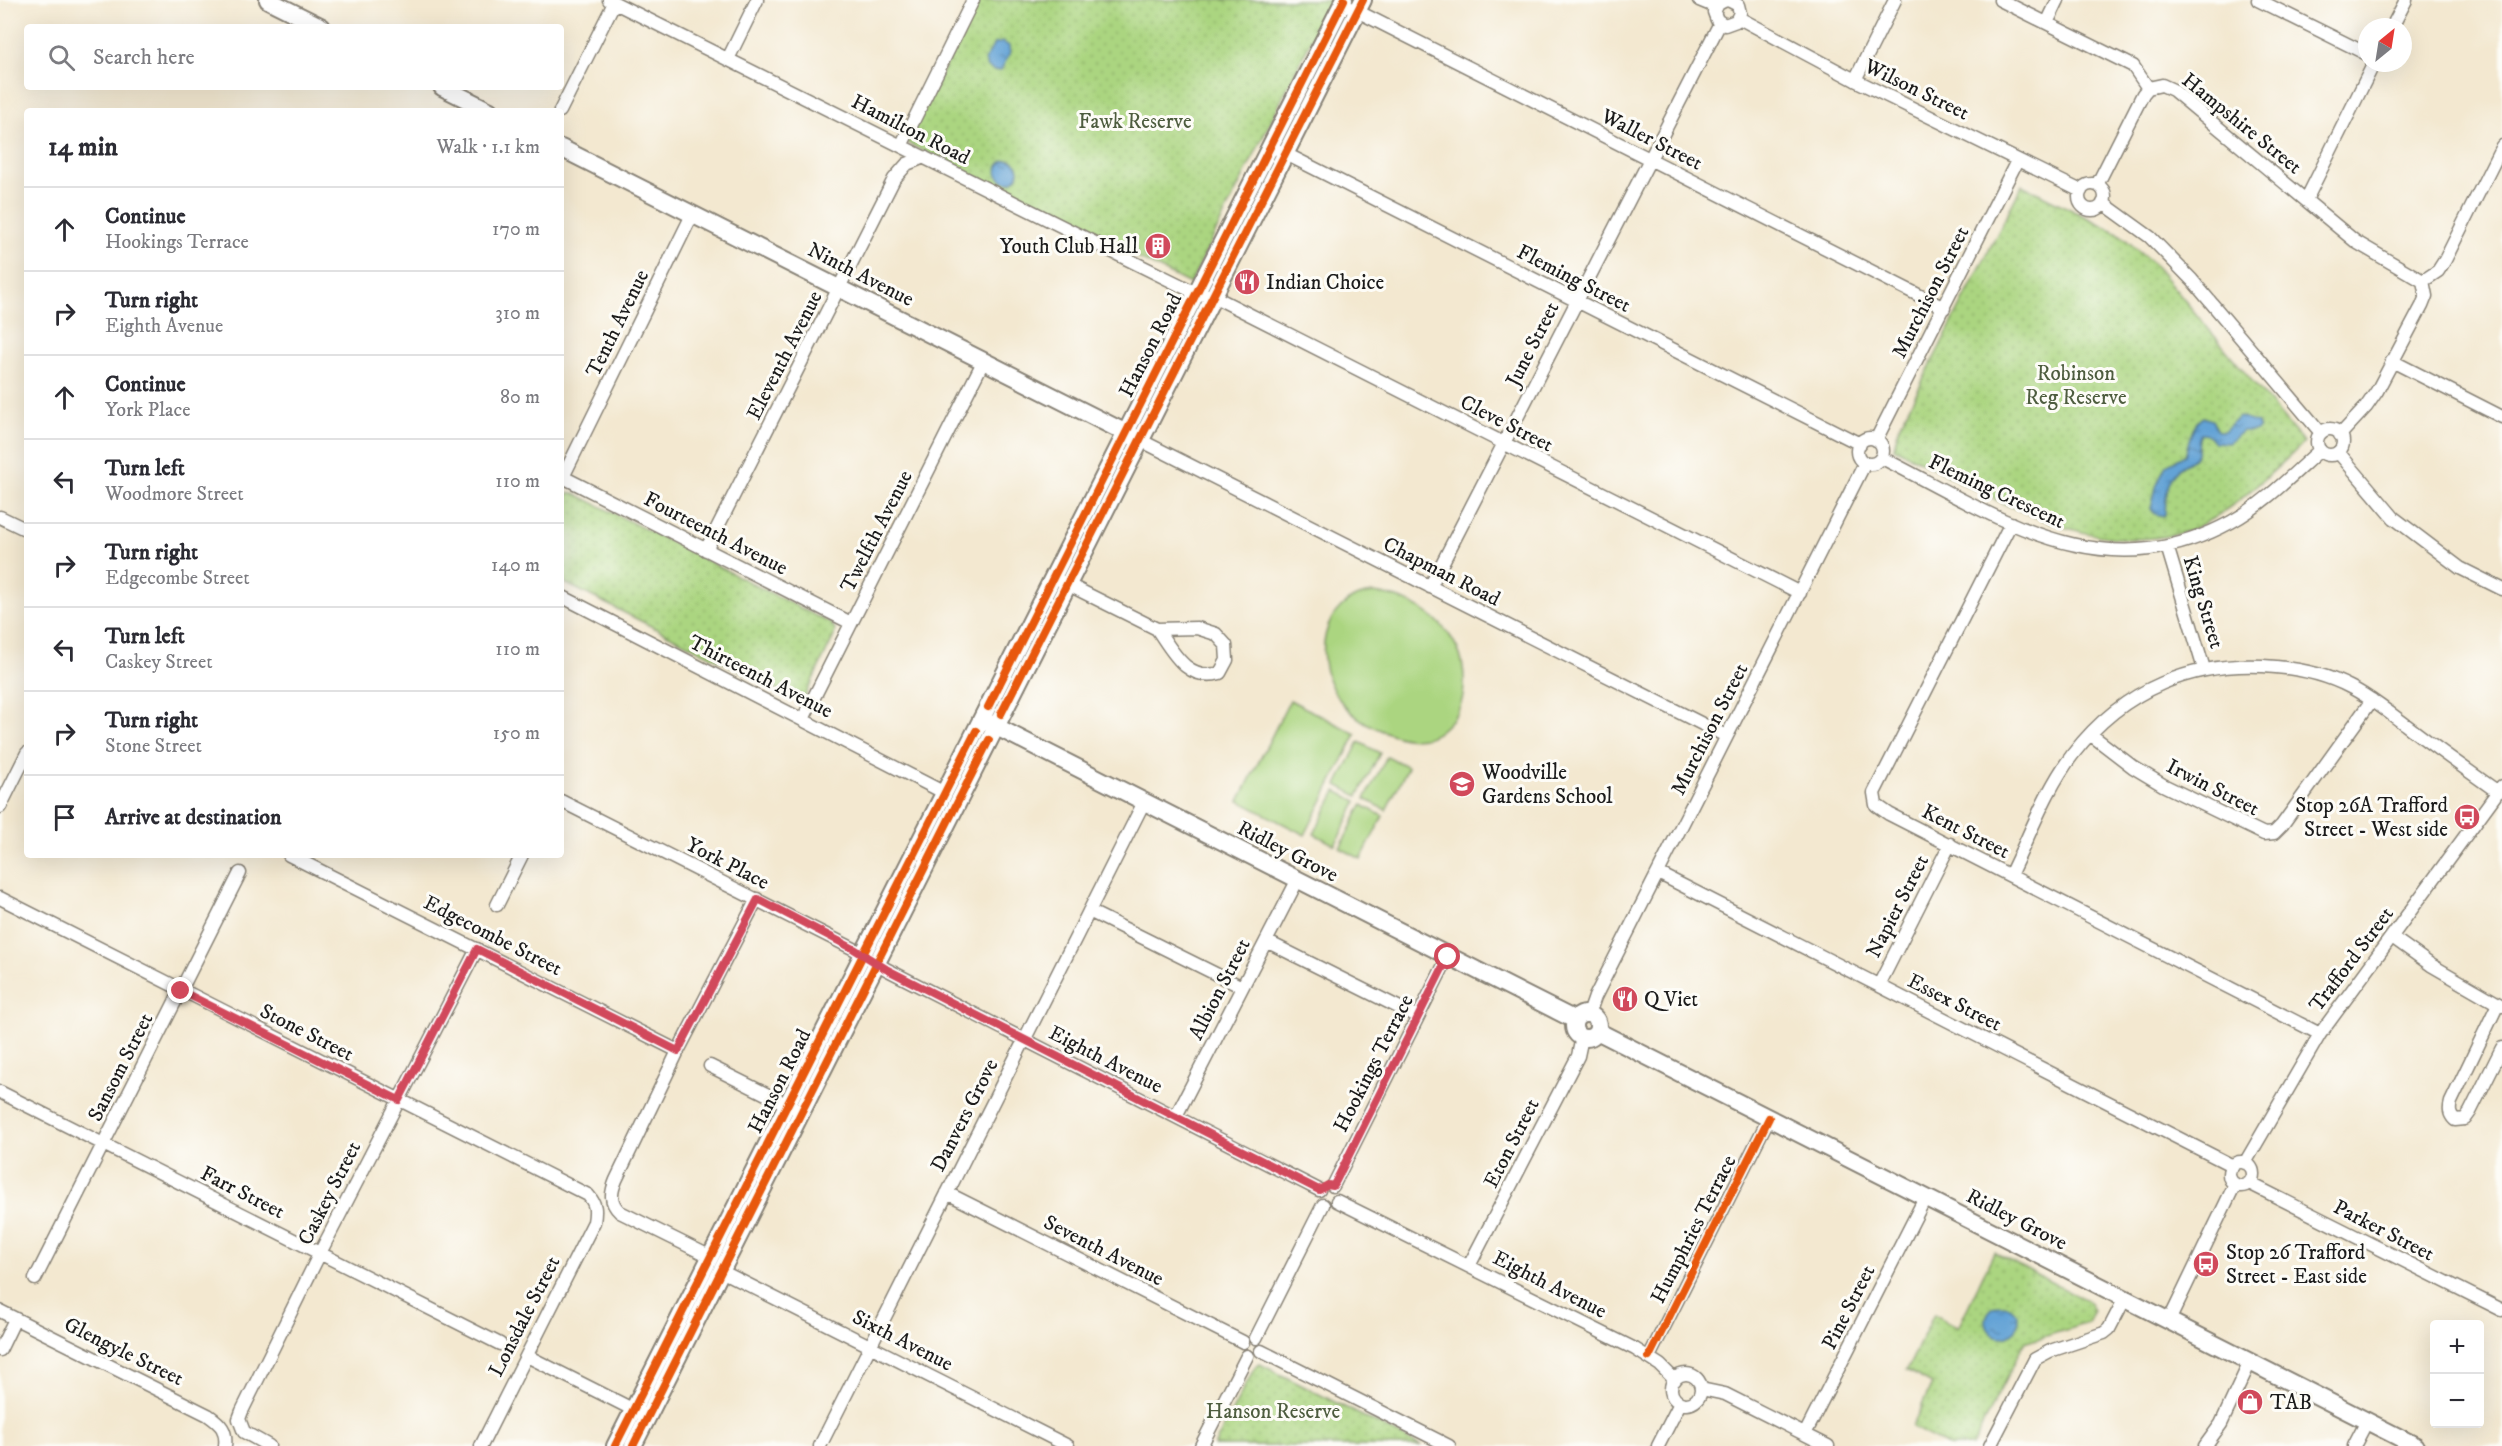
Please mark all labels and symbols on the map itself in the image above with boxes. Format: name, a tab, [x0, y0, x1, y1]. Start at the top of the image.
north arrow	[2358, 18, 2412, 72]
street label: Wilson Street	[1859, 53, 1973, 127]
street label: Hampshire Street	[2176, 67, 2307, 180]
street label: Hamilton Road	[847, 89, 975, 171]
street label: Waller Street	[1596, 103, 1707, 177]
park label: Fawk Reserve	[1078, 109, 1192, 135]
street label: Murchison Street	[1886, 222, 1975, 363]
building icon: Youth Club Hall	[1143, 231, 1173, 261]
place label: Youth Club Hall	[1000, 234, 1139, 260]
street label: Ninth Avenue	[803, 237, 918, 313]
street label: Fleming Street	[1512, 239, 1635, 319]
street label: Tenth Avenue	[581, 265, 655, 381]
restaurant icon: Indian Choice	[1232, 267, 1262, 297]
place label: Indian Choice	[1266, 270, 1384, 296]
street label: Eleventh Avenue	[741, 286, 829, 424]
street label: Hanson Road	[1113, 288, 1189, 402]
street label: June Street	[1500, 297, 1565, 393]
park label: Robinson Reg Reserve	[2025, 361, 2127, 411]
street label: Cleve Street	[1456, 389, 1558, 459]
street label: Fleming Crescent	[1924, 449, 2069, 535]
street label: Twelfth Avenue	[835, 466, 919, 597]
street label: Fourteenth Avenue	[639, 486, 792, 582]
street label: Chapman Road	[1379, 531, 1505, 613]
street label: King Street	[2177, 553, 2230, 652]
street label: Thirteenth Avenue	[684, 629, 837, 724]
street label: Murchison Street	[1665, 659, 1754, 800]
street label: Irwin Street	[2162, 753, 2264, 822]
place label: Woodville Gardens School	[1481, 760, 1613, 810]
school or university icon: Woodville Gardens School	[1447, 769, 1477, 799]
place label: Stop 26A Trafford Street - West side	[2295, 793, 2449, 843]
street label: Kent Street	[1917, 799, 2014, 865]
bus stop icon: Stop 26A Trafford Street - West side	[2452, 802, 2482, 832]
street label: Ridley Grove	[1233, 815, 1343, 889]
street label: York Place	[682, 832, 774, 896]
street label: Napier Street	[1861, 850, 1935, 962]
street label: Edgecombe Street	[419, 890, 566, 982]
street label: Trafford Street	[2304, 902, 2400, 1017]
street label: Albion Street	[1183, 934, 1257, 1044]
route start	[1434, 943, 1460, 969]
street label: Essex Street	[1903, 968, 2006, 1038]
route end	[167, 977, 193, 1003]
restaurant icon: Q Viet	[1610, 984, 1640, 1014]
place label: Q Viet	[1644, 987, 1698, 1013]
street label: Hookings Terrace	[1328, 990, 1420, 1137]
street label: Stone Street	[255, 998, 358, 1068]
street label: Sansom Street	[83, 1009, 159, 1126]
street label: Eighth Avenue	[1044, 1020, 1167, 1100]
street label: Hanson Road	[742, 1024, 818, 1138]
street label: Danvers Grove	[925, 1054, 1005, 1176]
street label: Eton Street	[1478, 1094, 1546, 1193]
street label: Caskey Street	[293, 1137, 367, 1250]
street label: Humphries Terrace	[1645, 1151, 1743, 1308]
street label: Farr Street	[196, 1161, 289, 1225]
street label: Ridley Grove	[1962, 1183, 2072, 1257]
street label: Parker Street	[2329, 1194, 2439, 1268]
street label: Seventh Avenue	[1039, 1210, 1168, 1292]
place label: Stop 26 Trafford Street - East side	[2226, 1240, 2367, 1290]
street label: Eighth Avenue	[1488, 1245, 1611, 1325]
bus stop icon: Stop 26 Trafford Street - East side	[2191, 1249, 2221, 1279]
street label: Lonsdale Street	[483, 1252, 567, 1381]
street label: Pine Street	[1817, 1261, 1881, 1354]
street label: Sixth Avenue	[848, 1304, 958, 1377]
street label: Glengyle Street	[60, 1312, 188, 1392]
shop icon: TAB	[2235, 1387, 2265, 1417]
place label: TAB	[2270, 1390, 2312, 1416]
park label: Hanson Reserve	[1206, 1399, 1341, 1425]

